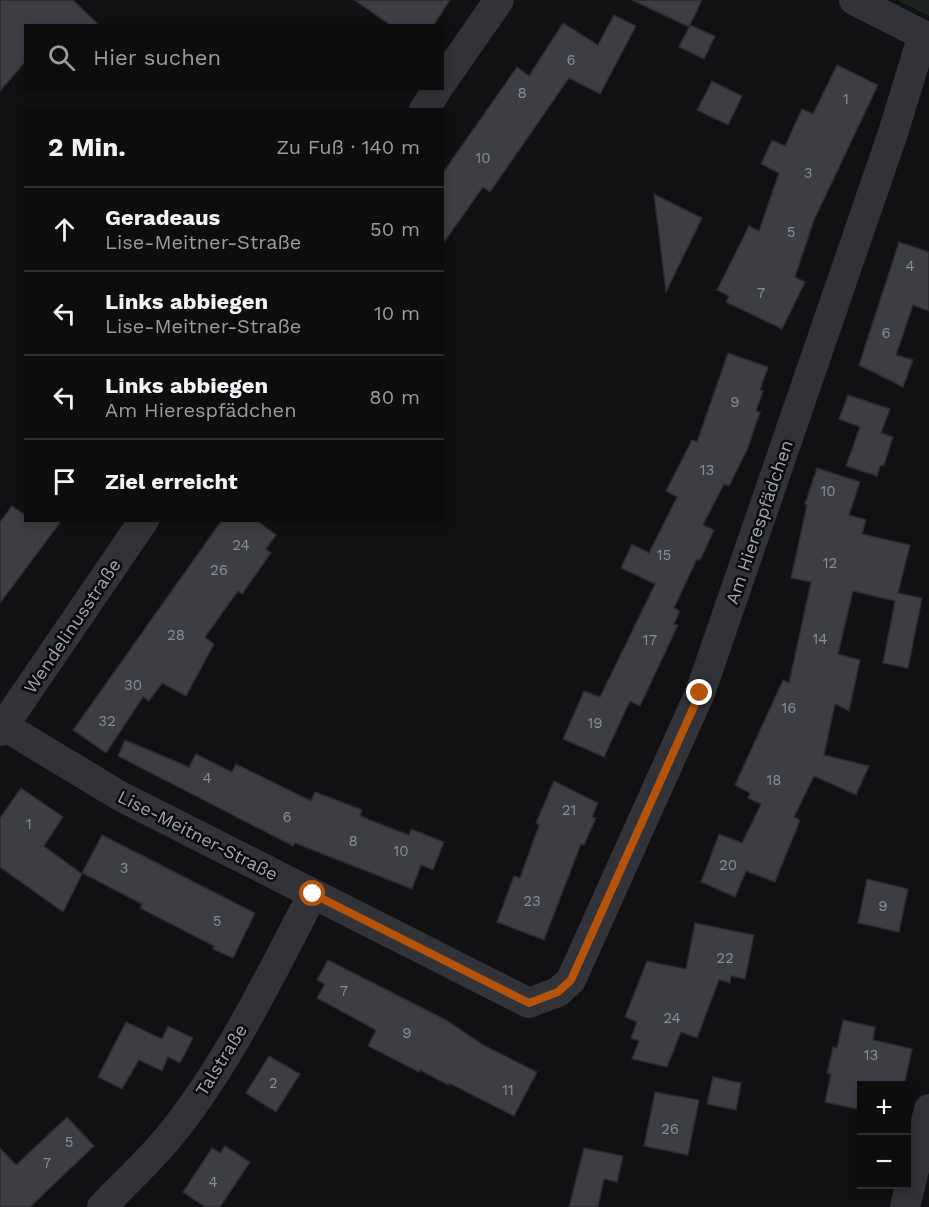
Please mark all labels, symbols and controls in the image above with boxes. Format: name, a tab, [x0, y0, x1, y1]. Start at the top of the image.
search box	[24, 24, 444, 90]
icon: search	[45, 41, 78, 74]
text: Hier suchen	[93, 45, 221, 70]
house number: 6	[566, 51, 576, 69]
house number: 8	[517, 84, 527, 102]
house number: 1	[843, 90, 849, 108]
text: 2 Min.	[48, 132, 126, 162]
text: Zu Fuß · 140 m	[276, 135, 420, 159]
house number: 10	[475, 149, 491, 167]
house number: 3	[804, 164, 812, 182]
text: Geradeaus	[105, 205, 220, 230]
icon: ahead	[48, 213, 81, 246]
text: 50 m	[370, 217, 420, 241]
house number: 5	[787, 223, 795, 241]
text: Lise-Meitner-Straße	[105, 230, 301, 254]
house number: 4	[905, 257, 915, 275]
house number: 7	[757, 284, 765, 302]
text: Links abbiegen	[105, 289, 268, 314]
icon: left	[48, 297, 81, 330]
text: 10 m	[374, 301, 420, 325]
text: Lise-Meitner-Straße	[105, 314, 301, 338]
house number: 6	[881, 324, 891, 342]
text: Links abbiegen	[105, 373, 268, 398]
icon: left	[48, 381, 81, 414]
text: 80 m	[369, 385, 420, 409]
house number: 9	[730, 393, 740, 411]
text: Am Hierespfädchen	[105, 398, 297, 422]
street label: Am Hierespfädchen	[721, 437, 797, 607]
house number: 13	[700, 461, 714, 479]
icon: arrive	[48, 465, 81, 498]
text: Ziel erreicht	[105, 469, 238, 494]
house number: 10	[820, 482, 836, 500]
house number: 24	[232, 536, 250, 554]
house number: 15	[657, 546, 671, 564]
house number: 12	[823, 554, 837, 572]
street label: Wendelinusstraße	[19, 555, 125, 697]
house number: 26	[210, 561, 228, 579]
house number: 28	[167, 626, 185, 644]
house number: 14	[812, 630, 828, 648]
house number: 17	[643, 631, 657, 649]
house number: 30	[124, 676, 142, 694]
route end	[686, 679, 712, 705]
house number: 16	[782, 699, 796, 717]
house number: 32	[98, 712, 116, 730]
house number: 19	[587, 714, 603, 732]
house number: 4	[202, 769, 212, 787]
house number: 18	[766, 771, 782, 789]
street label: Lise-Meitner-Straße	[115, 786, 281, 884]
house number: 21	[562, 801, 576, 819]
house number: 6	[282, 808, 292, 826]
house number: 1	[26, 815, 32, 833]
house number: 8	[348, 832, 358, 850]
house number: 10	[393, 842, 409, 860]
house number: 20	[719, 856, 737, 874]
house number: 3	[120, 859, 128, 877]
route start	[299, 880, 325, 906]
house number: 23	[523, 892, 541, 910]
house number: 9	[878, 897, 888, 915]
house number: 5	[213, 912, 221, 930]
house number: 22	[716, 949, 734, 967]
house number: 7	[340, 982, 348, 1000]
house number: 24	[663, 1009, 681, 1027]
street label: Talstraße	[191, 1020, 251, 1100]
house number: 9	[402, 1024, 412, 1042]
house number: 13	[864, 1046, 878, 1064]
house number: 2	[269, 1074, 277, 1092]
house number: 11	[502, 1081, 514, 1099]
map controls	[857, 1081, 911, 1189]
button: +	[857, 1081, 911, 1135]
house number: 26	[661, 1120, 679, 1138]
house number: 5	[65, 1133, 73, 1151]
button: −	[857, 1135, 911, 1189]
house number: 7	[43, 1154, 51, 1172]
house number: 4	[208, 1173, 218, 1191]

